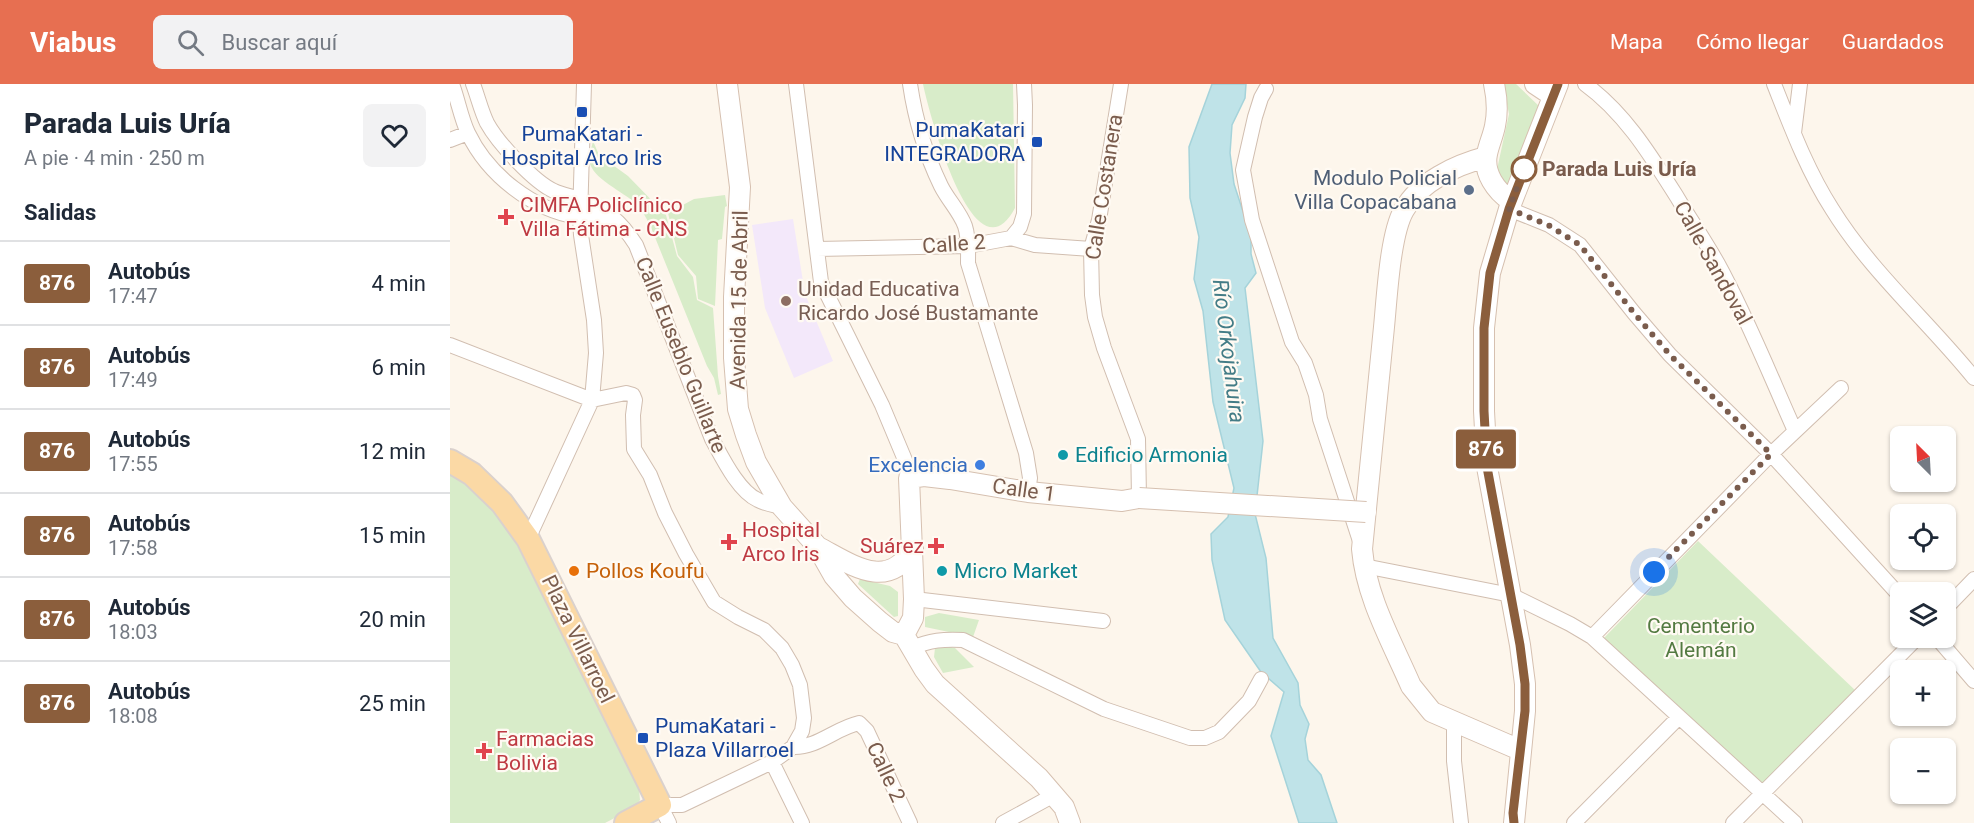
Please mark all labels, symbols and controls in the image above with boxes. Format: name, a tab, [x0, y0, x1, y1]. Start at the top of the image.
search box	[153, 15, 573, 69]
text: Viabus	[30, 26, 117, 59]
icon: search	[174, 26, 207, 59]
text: Buscar aquí	[222, 30, 337, 55]
text: Mapa	[1610, 30, 1663, 54]
text: Cómo llegar	[1696, 30, 1809, 54]
text: Guardados	[1842, 30, 1944, 54]
button: heart	[363, 104, 426, 167]
marker: PumaKatari - Hospital Arco Iris	[575, 105, 589, 119]
text: Parada Luis Uría	[24, 107, 231, 140]
street label: Calle Costanera	[1081, 112, 1127, 262]
place label: PumaKatari INTEGRADORA	[884, 118, 1025, 166]
place label: PumaKatari - Hospital Arco Iris	[502, 122, 662, 170]
marker: PumaKatari INTEGRADORA	[1030, 135, 1044, 149]
text: A pie · 4 min · 250 m	[24, 146, 205, 170]
marker: Parada Luis Uría	[1511, 156, 1537, 182]
place label: Parada Luis Uría	[1542, 157, 1696, 181]
place label: Modulo Policial Villa Copacabana	[1294, 166, 1457, 214]
marker: Modulo Policial Villa Copacabana	[1462, 183, 1476, 197]
place label: CIMFA Policlínico Villa Fátima - CNS	[520, 193, 687, 241]
street label: Calle Sandoval	[1669, 197, 1757, 329]
text: Salidas	[24, 200, 96, 225]
marker: CIMFA Policlínico Villa Fátima - CNS	[497, 208, 515, 226]
street label: Avenida 15 de Abril	[725, 210, 753, 390]
street label: Calle 2	[922, 230, 987, 258]
street label: Calle Euseblo Guillarte	[631, 253, 731, 457]
text: Autobús	[108, 259, 191, 284]
text: 876	[39, 271, 75, 295]
text: 4 min	[371, 271, 426, 296]
place label: Unidad Educativa Ricardo José Bustamante	[798, 277, 1038, 325]
water label: Río Orkojahuira	[1208, 278, 1250, 424]
text: 17:47	[108, 284, 158, 308]
marker: Unidad Educativa Ricardo José Bustamante	[779, 294, 793, 308]
text: Autobús	[108, 343, 191, 368]
text: 876	[39, 355, 75, 379]
text: 6 min	[371, 355, 426, 380]
text: 17:49	[108, 368, 158, 392]
north arrow	[1890, 426, 1956, 492]
map controls	[1890, 426, 1956, 804]
text: Autobús	[108, 427, 191, 452]
line badge: 876	[1452, 430, 1520, 469]
text: 876	[1468, 437, 1504, 461]
text: 876	[39, 439, 75, 463]
text: 12 min	[359, 439, 426, 464]
place label: Edificio Armonia	[1075, 443, 1228, 467]
marker: Edificio Armonia	[1056, 448, 1070, 462]
text: 17:55	[108, 452, 158, 476]
place label: Excelencia	[868, 453, 968, 477]
marker: Excelencia	[973, 458, 987, 472]
street label: Calle 1	[991, 474, 1057, 506]
button: locate	[1890, 504, 1956, 570]
text: Autobús	[108, 511, 191, 536]
place label: Hospital Arco Iris	[742, 518, 820, 566]
text: 876	[39, 523, 75, 547]
text: 15 min	[359, 523, 426, 548]
marker: Hospital Arco Iris	[720, 533, 738, 551]
place label: Suárez	[860, 534, 924, 558]
text: 17:58	[108, 536, 158, 560]
marker: Suárez	[929, 539, 943, 553]
your location	[1639, 557, 1669, 587]
place label: Pollos Koufu	[586, 559, 705, 583]
place label: Micro Market	[954, 559, 1078, 583]
marker: Pollos Koufu	[567, 564, 581, 578]
marker: Micro Market	[935, 564, 949, 578]
street label: Plaza Villarroel	[537, 571, 619, 707]
button: layers	[1890, 582, 1956, 648]
text: Autobús	[108, 595, 191, 620]
text: 876	[39, 607, 75, 631]
text: 20 min	[359, 607, 426, 632]
park label: Cementerio Alemán	[1647, 614, 1755, 662]
text: 18:03	[108, 620, 158, 644]
button: +	[1890, 660, 1956, 726]
text: Autobús	[108, 679, 191, 704]
text: 876	[39, 691, 75, 715]
text: 25 min	[359, 691, 426, 716]
text: 18:08	[108, 704, 158, 728]
place label: PumaKatari - Plaza Villarroel	[655, 714, 794, 762]
place label: Farmacias Bolivia	[496, 727, 594, 775]
marker: PumaKatari - Plaza Villarroel	[636, 731, 650, 745]
street label: Calle 2	[862, 738, 910, 806]
button: −	[1890, 738, 1956, 804]
marker: Farmacias Bolivia	[477, 744, 491, 758]

